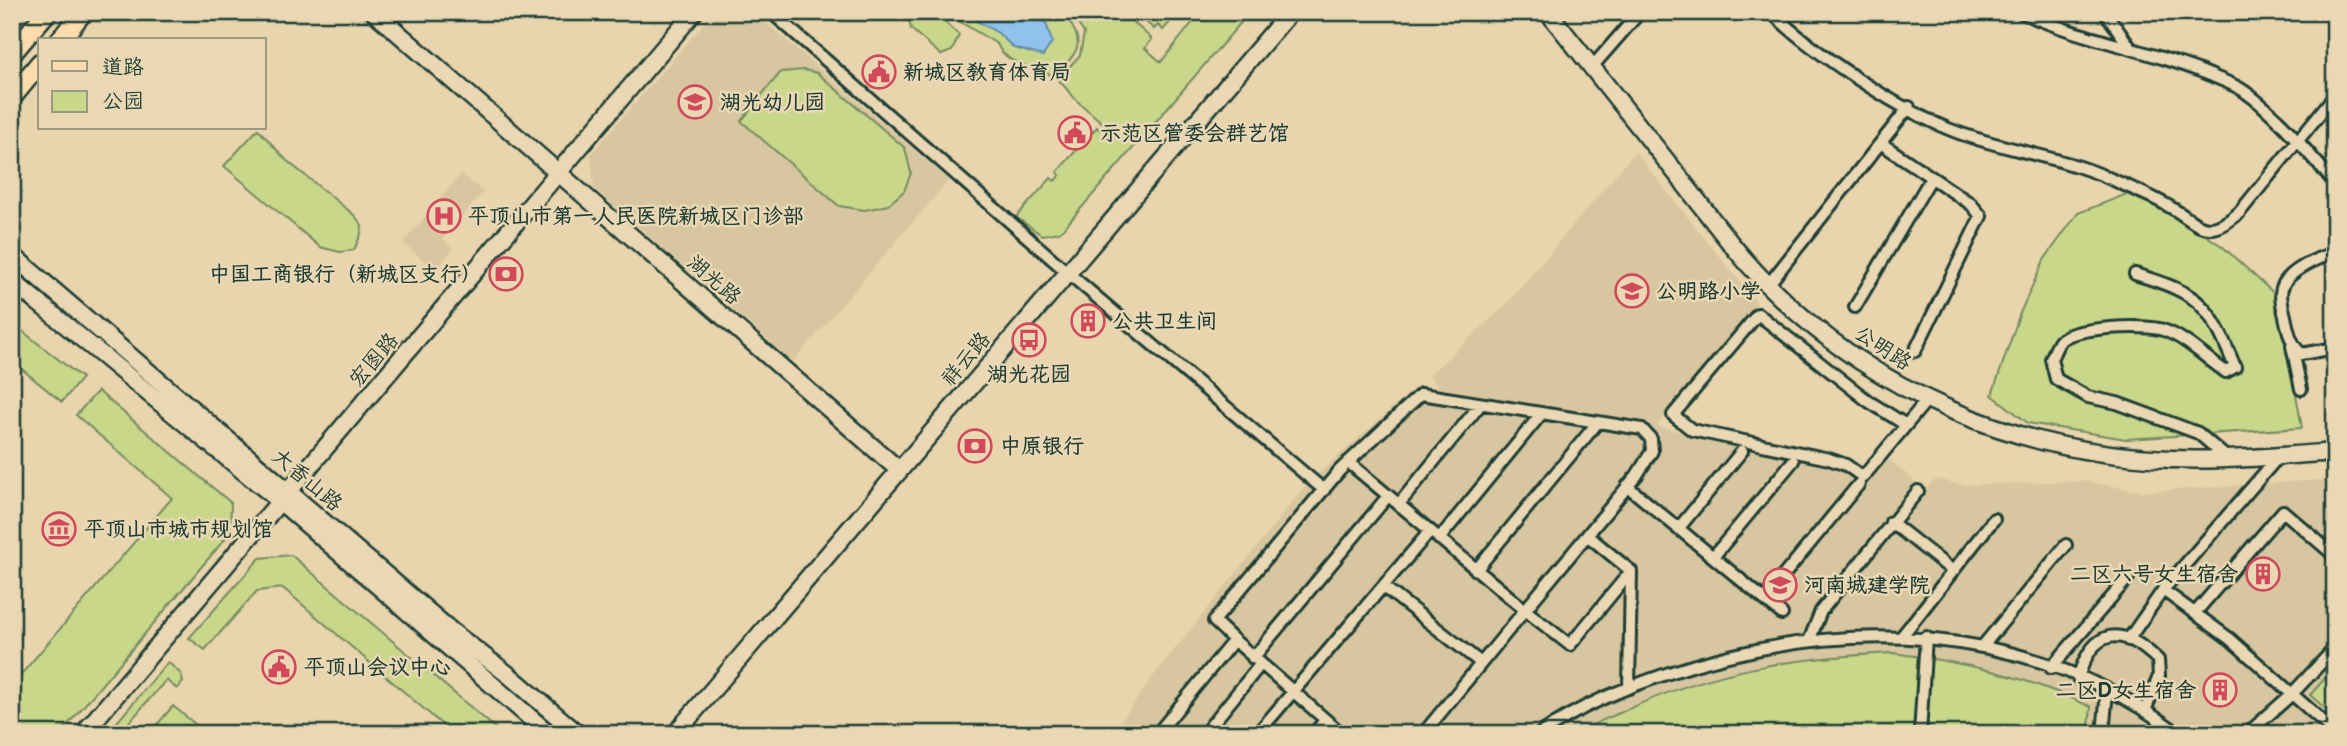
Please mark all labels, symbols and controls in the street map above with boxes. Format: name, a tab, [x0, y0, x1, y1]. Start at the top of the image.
legend	[38, 38, 266, 130]
public building icon: 新城区教育体育局	[860, 53, 898, 91]
text: 道路	[102, 55, 144, 80]
place label: 新城区教育体育局	[903, 60, 1071, 85]
school or university icon: 湖光幼儿园	[676, 83, 714, 121]
text: 公园	[102, 89, 144, 114]
place label: 湖光幼儿园	[720, 90, 825, 115]
public building icon: 示范区管委会群艺馆	[1056, 114, 1094, 152]
place label: 示范区管委会群艺馆	[1100, 121, 1289, 146]
hospital icon: 平顶山市第一人民医院新城区门诊部	[425, 197, 463, 235]
place label: 平顶山市第一人民医院新城区门诊部	[468, 204, 804, 229]
street label: 湖光路	[682, 250, 746, 310]
bank icon: 中国工商银行（新城区支行）	[487, 255, 525, 293]
place label: 中国工商银行（新城区支行）	[209, 262, 482, 287]
school or university icon: 公明路小学	[1613, 272, 1651, 310]
place label: 公明路小学	[1656, 279, 1761, 304]
building icon: 公共卫生间	[1069, 302, 1107, 340]
place label: 公共卫生间	[1112, 309, 1217, 334]
street label: 公明路	[1850, 320, 1916, 376]
bus stop icon: 湖光花园	[1010, 321, 1048, 359]
street label: 祥云路	[936, 327, 996, 391]
street label: 宏图路	[344, 328, 404, 392]
place label: 湖光花园	[987, 362, 1071, 387]
bank icon: 中原银行	[956, 427, 994, 465]
place label: 中原银行	[1000, 434, 1084, 459]
street label: 大香山路	[267, 443, 347, 517]
museum icon: 平顶山市城市规划馆	[40, 510, 78, 548]
place label: 平顶山市城市规划馆	[84, 517, 273, 542]
building icon: 二区六号女生宿舍	[2244, 555, 2282, 593]
place label: 二区六号女生宿舍	[2070, 562, 2238, 587]
school or university icon: 河南城建学院	[1761, 566, 1799, 604]
place label: 河南城建学院	[1804, 573, 1930, 598]
public building icon: 平顶山会议中心	[260, 648, 298, 686]
place label: 平顶山会议中心	[304, 655, 451, 680]
building icon: 二区D女生宿舍	[2201, 671, 2239, 709]
place label: 二区D女生宿舍	[2055, 678, 2196, 703]

